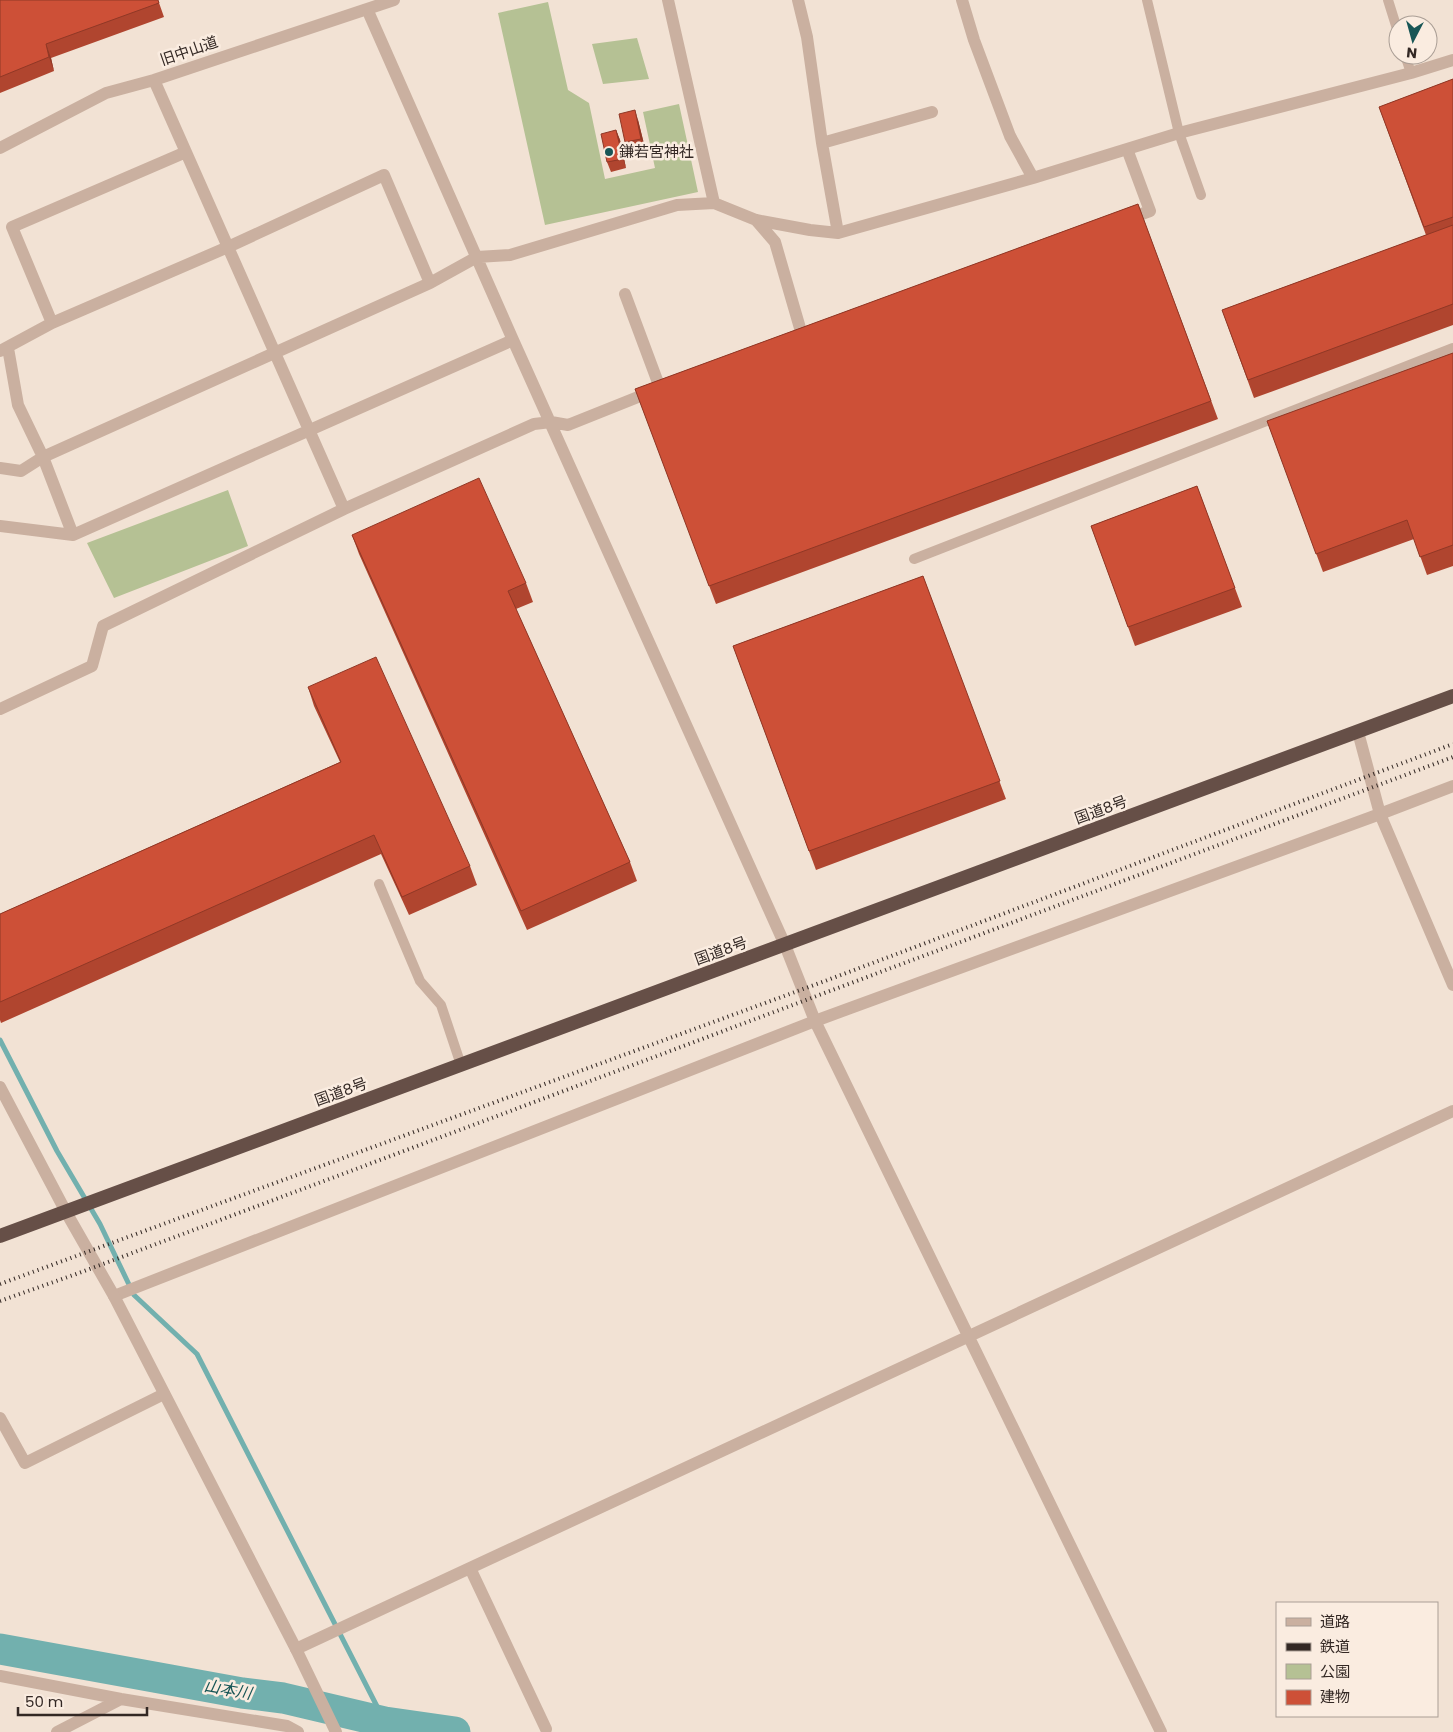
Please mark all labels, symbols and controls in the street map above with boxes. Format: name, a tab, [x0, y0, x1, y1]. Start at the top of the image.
north arrow	[1388, 15, 1438, 65]
street label: 旧中山道	[157, 31, 221, 70]
text: N	[1405, 42, 1418, 63]
place label: 鎌若宮神社	[619, 141, 694, 162]
marker: 鎌若宮神社	[603, 146, 615, 158]
street label: 国道8号	[1072, 790, 1130, 829]
street label: 国道8号	[692, 931, 750, 970]
street label: 国道8号	[312, 1072, 370, 1111]
legend	[1276, 1602, 1438, 1717]
text: 道路	[1320, 1611, 1350, 1632]
text: 鉄道	[1320, 1636, 1350, 1657]
text: 公園	[1320, 1661, 1350, 1682]
water label: 山本川	[202, 1674, 256, 1705]
scale bar	[18, 1684, 146, 1716]
text: 建物	[1320, 1686, 1350, 1707]
text: 50 m	[25, 1691, 63, 1712]

